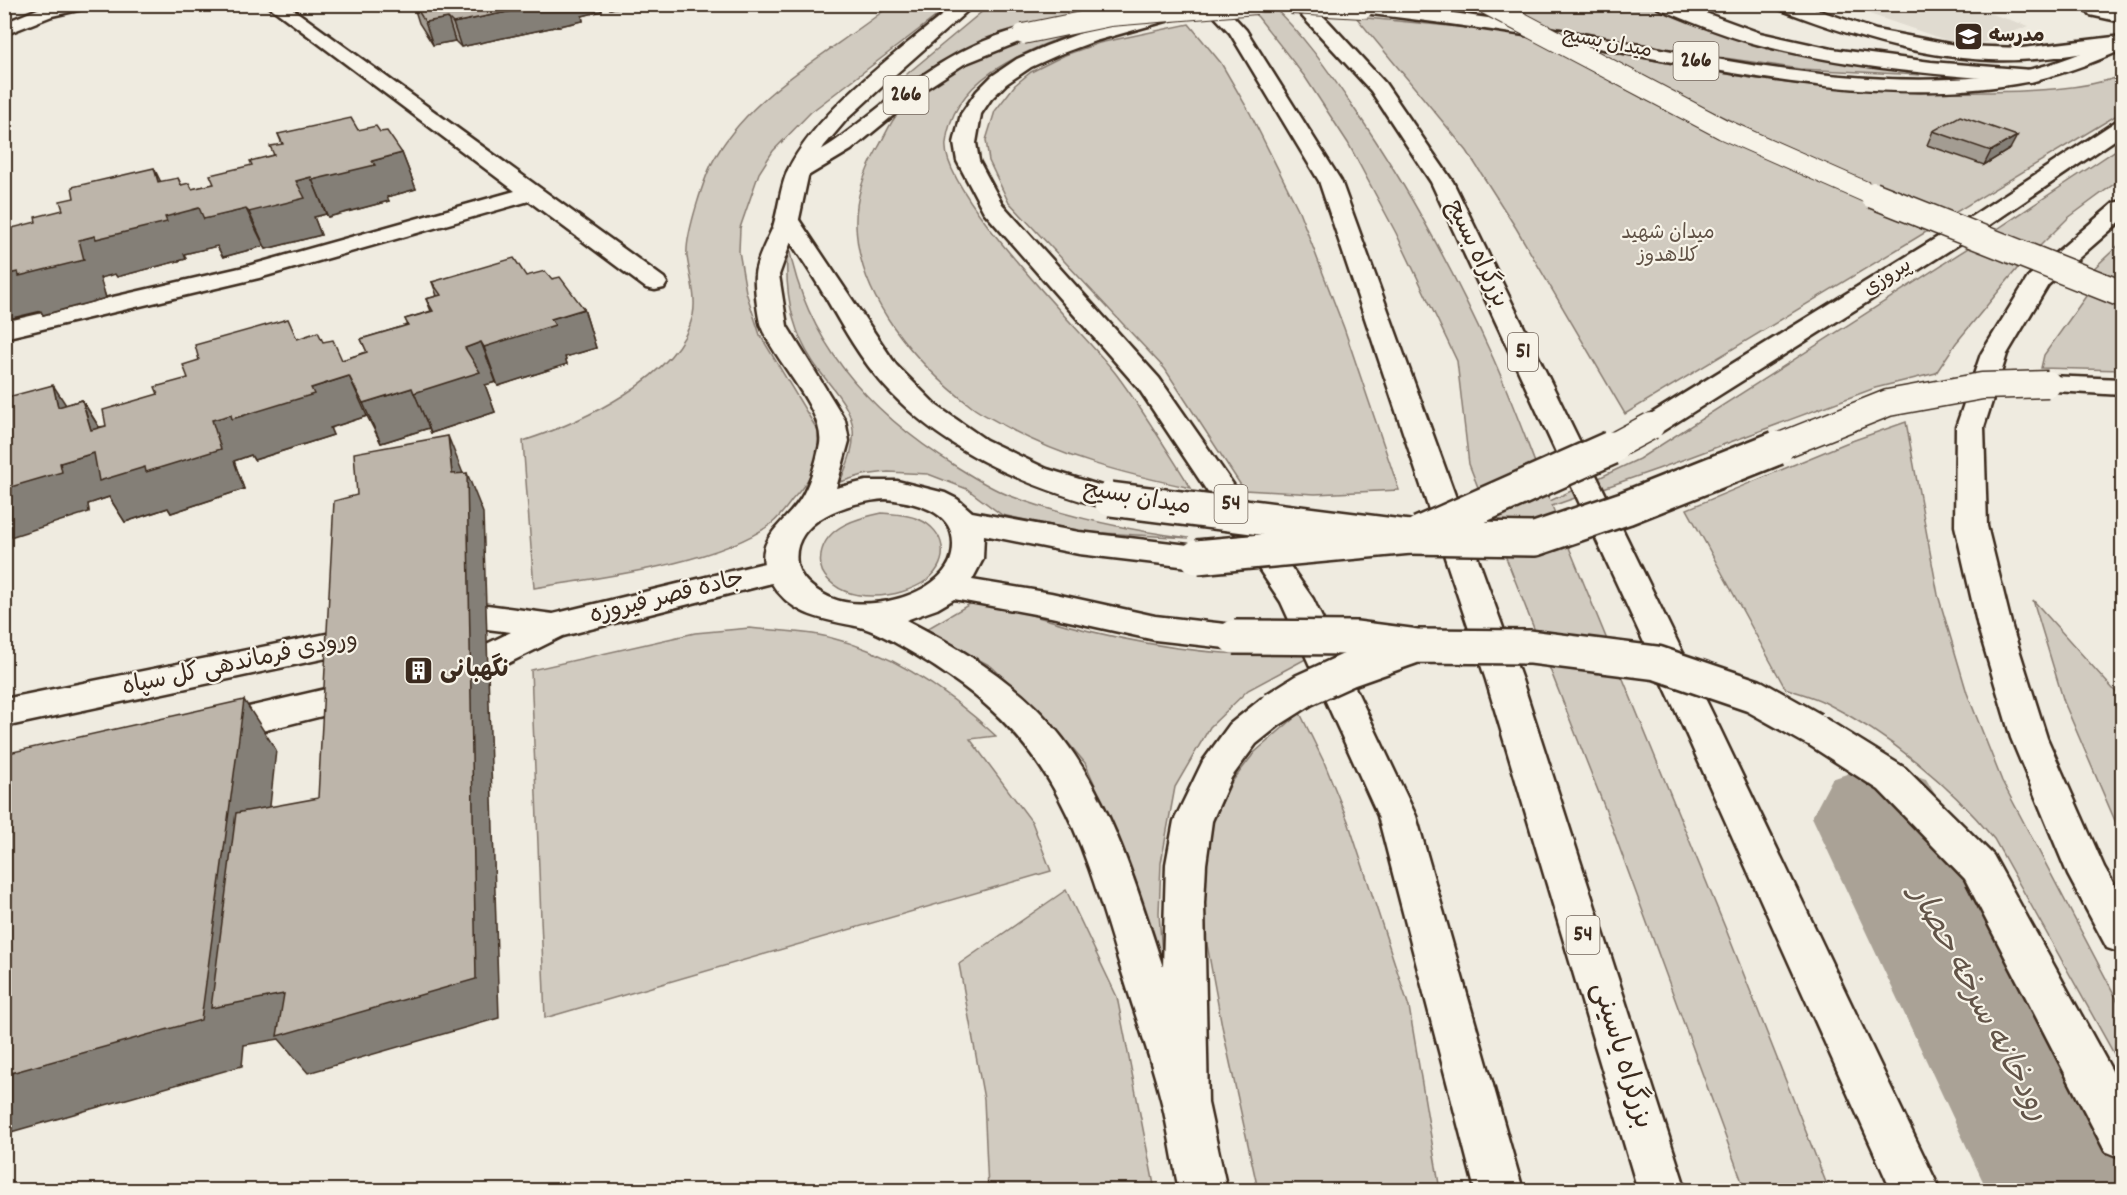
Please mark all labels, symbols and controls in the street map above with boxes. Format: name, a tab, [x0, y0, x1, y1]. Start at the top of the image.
school or university icon: مدرسه	[1952, 21, 1984, 53]
street label: میدان بسیج	[1560, 22, 1654, 66]
place label: مدرسه	[1989, 23, 2045, 51]
road number: 266	[1674, 42, 1718, 80]
road number: 266	[884, 76, 928, 114]
street label: بزرگراه بسیج	[1436, 194, 1516, 314]
park label: میدان شهید کلاهدوز	[1621, 220, 1715, 271]
street label: پیروزی	[1858, 252, 1918, 304]
road number: 51	[1508, 333, 1538, 371]
street label: میدان بسیج	[1080, 473, 1194, 525]
road number: 54	[1214, 485, 1248, 523]
street label: جاده قصر فیروزه	[586, 562, 748, 634]
street label: ورودی فرماندهی کل سپاه	[119, 622, 361, 706]
place label: نگهبانی	[440, 653, 508, 688]
building icon: نگهبانی	[403, 655, 435, 687]
water label: رودخانه سرخه حصار	[1893, 874, 2059, 1130]
road number: 54	[1566, 916, 1600, 954]
street label: بزرگراه یاسینی	[1579, 977, 1662, 1134]

